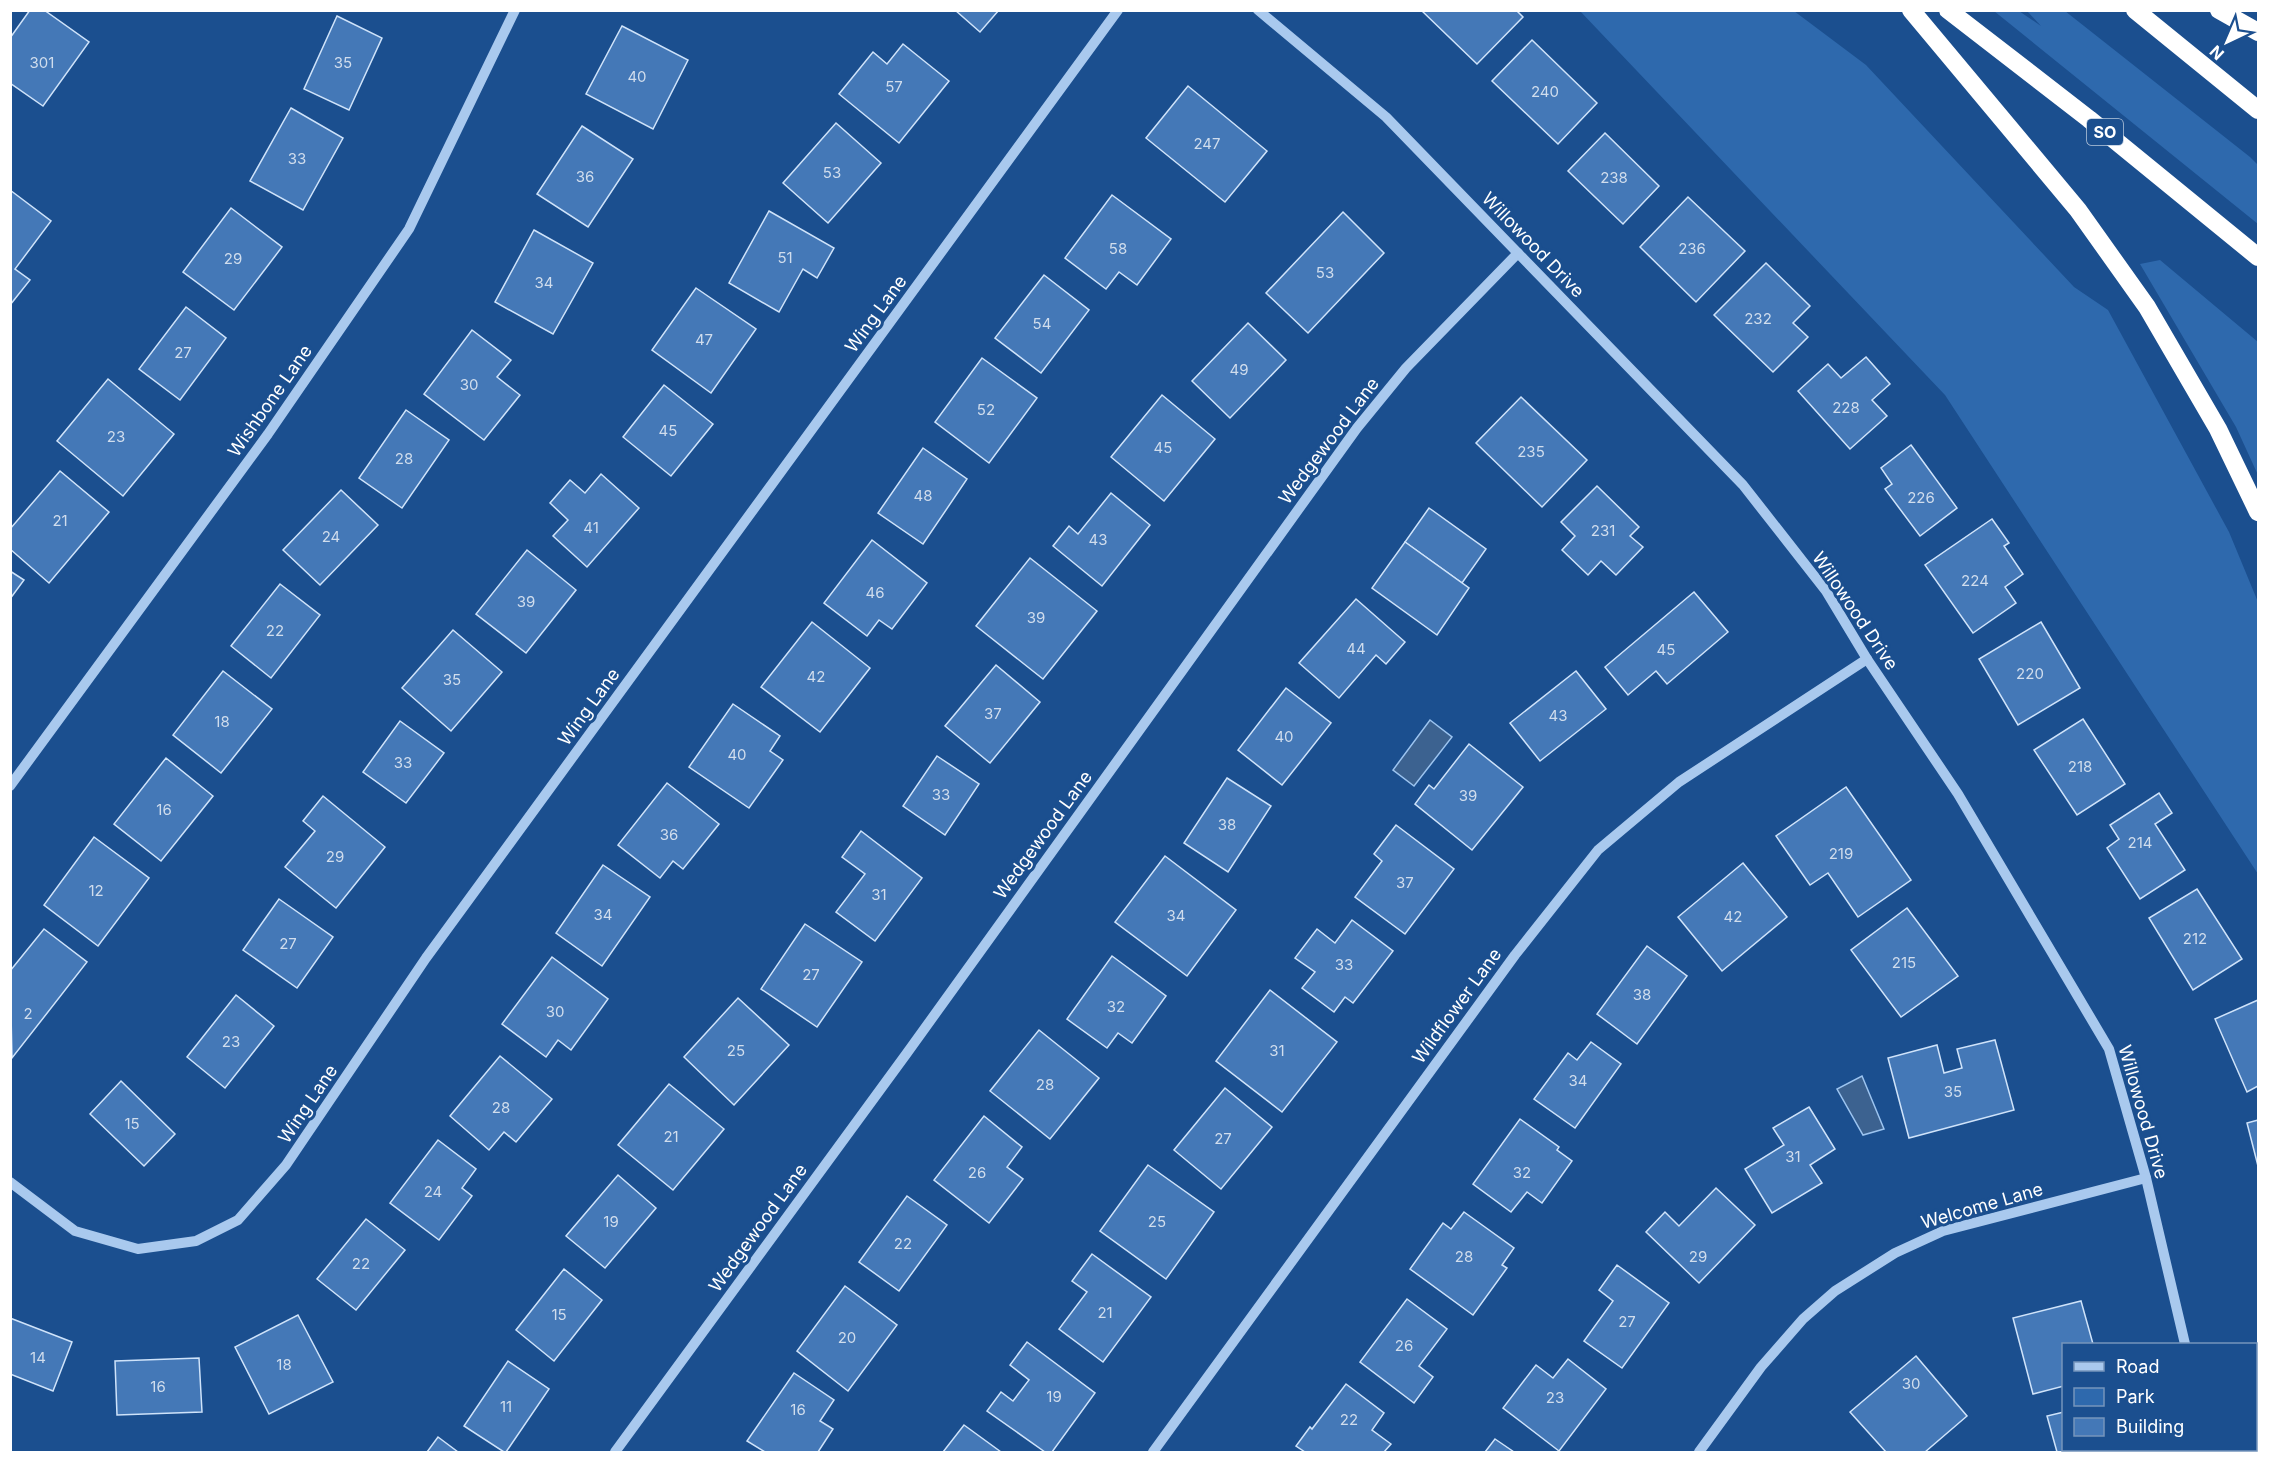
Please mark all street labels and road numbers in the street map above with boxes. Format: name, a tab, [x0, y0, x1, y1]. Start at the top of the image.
road number: SO	[2087, 119, 2123, 145]
street label: Willowood Drive	[1478, 188, 1589, 302]
street label: Wing Lane	[841, 271, 911, 356]
street label: Wishbone Lane	[223, 341, 316, 461]
street label: Wedgewood Lane	[1274, 373, 1383, 508]
street label: Willowood Drive	[1808, 548, 1903, 674]
street label: Wing Lane	[554, 664, 624, 749]
street label: Wedgewood Lane	[989, 767, 1096, 903]
street label: Wildflower Lane	[1408, 944, 1505, 1067]
street label: Willowood Drive	[2114, 1043, 2173, 1181]
street label: Wing Lane	[274, 1060, 342, 1147]
street label: Wedgewood Lane	[704, 1160, 811, 1296]
street label: Welcome Lane	[1919, 1178, 2045, 1233]

